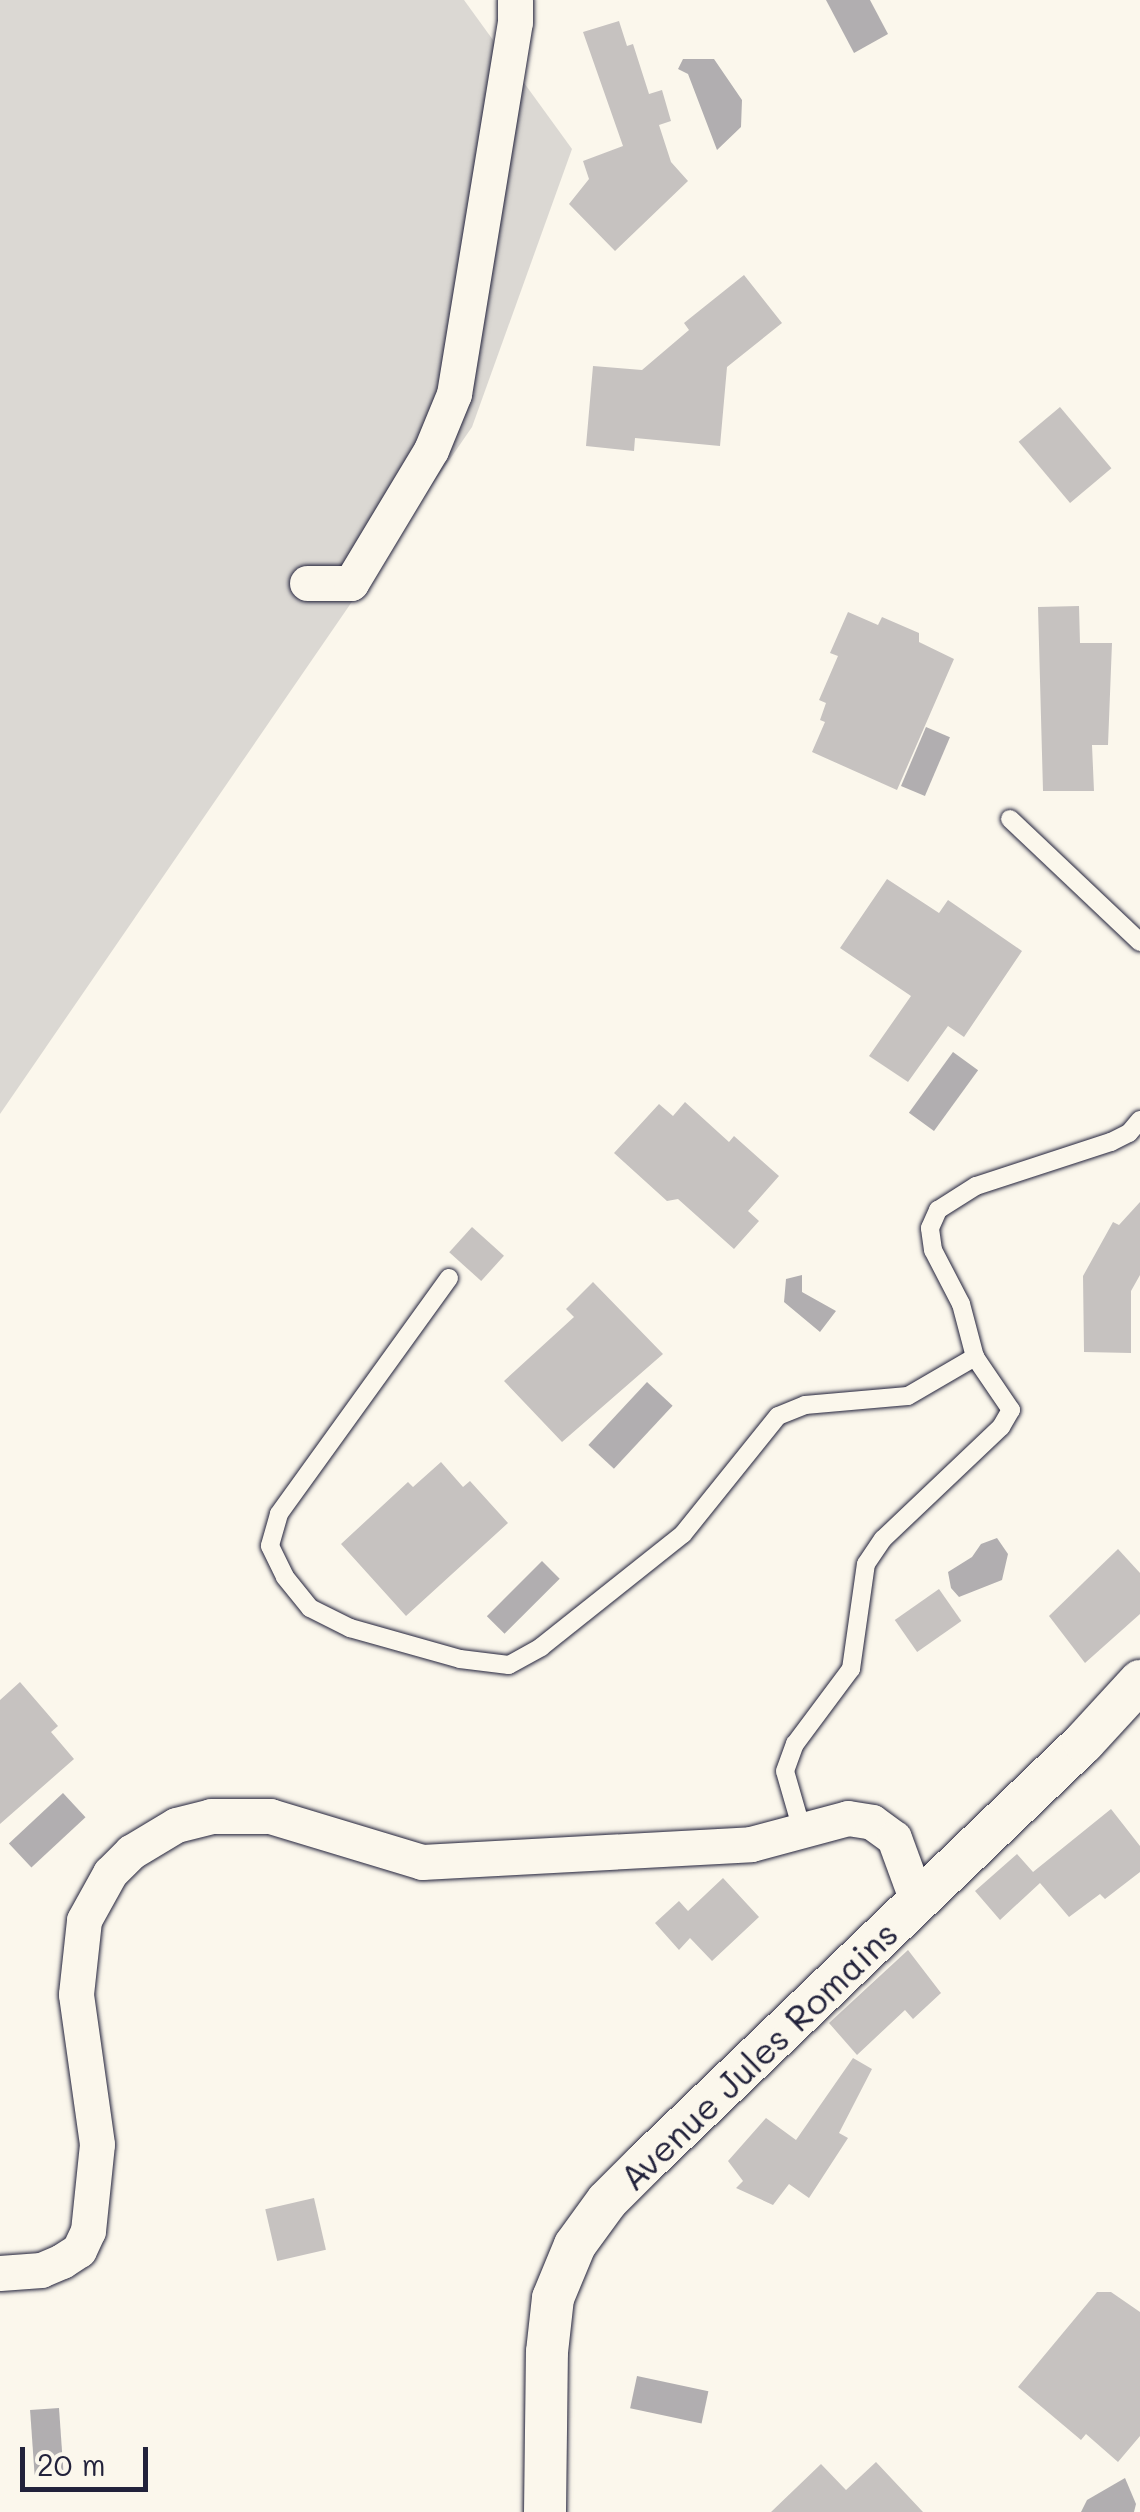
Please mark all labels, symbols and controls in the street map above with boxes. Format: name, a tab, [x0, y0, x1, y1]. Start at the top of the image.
street label: Avenue Jules Romains	[611, 1912, 905, 2198]
scale bar	[25, 2427, 152, 2489]
text: 20 m	[37, 2444, 106, 2484]

